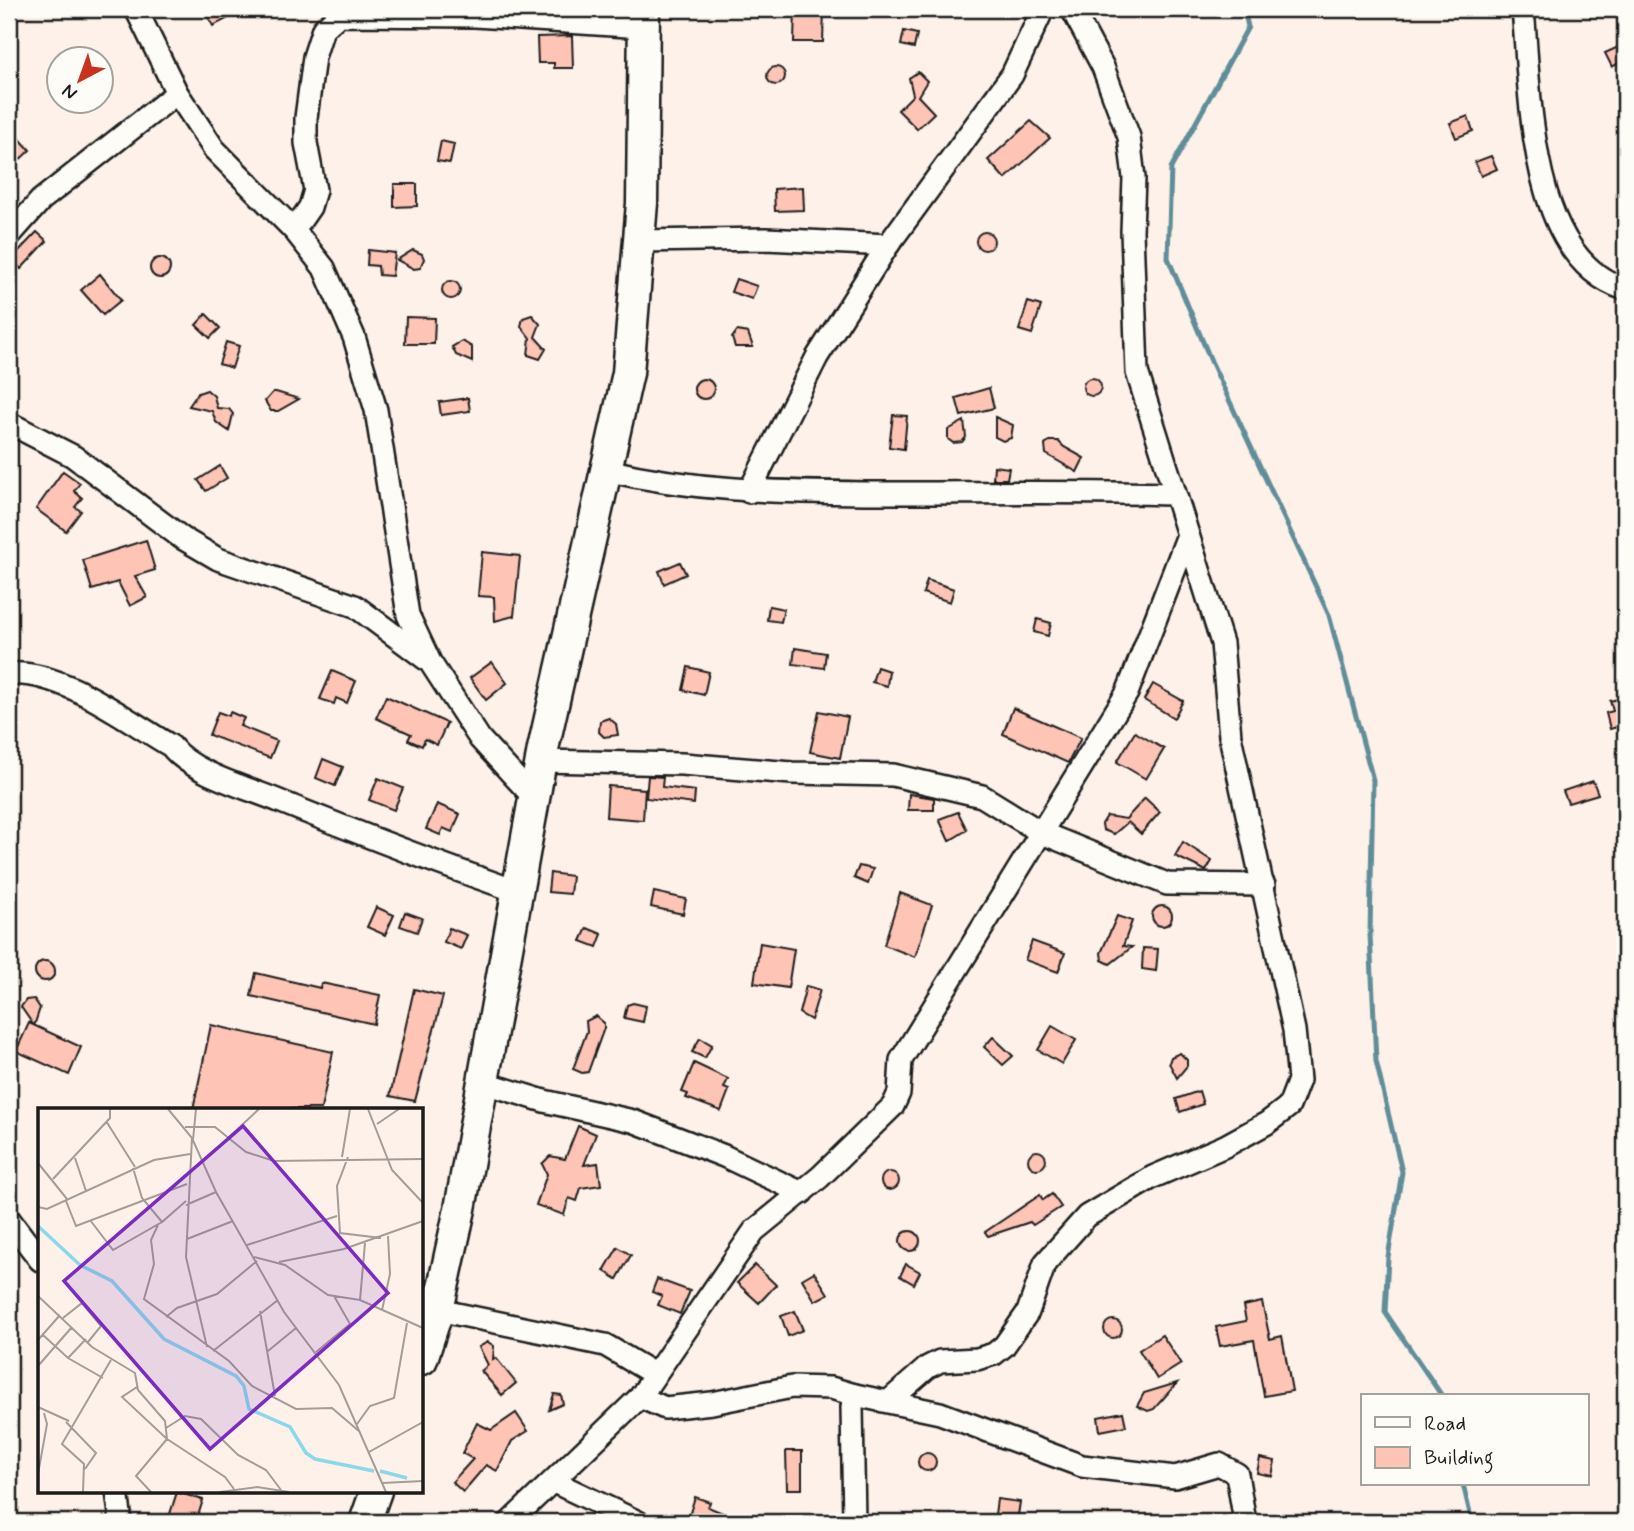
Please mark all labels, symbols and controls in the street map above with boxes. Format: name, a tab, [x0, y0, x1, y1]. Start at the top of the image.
north arrow	[46, 46, 116, 116]
text: N	[57, 78, 83, 105]
inset map	[38, 1108, 424, 1492]
legend	[1361, 1394, 1588, 1486]
text: Road	[1424, 1410, 1466, 1438]
text: Building	[1424, 1444, 1494, 1474]

